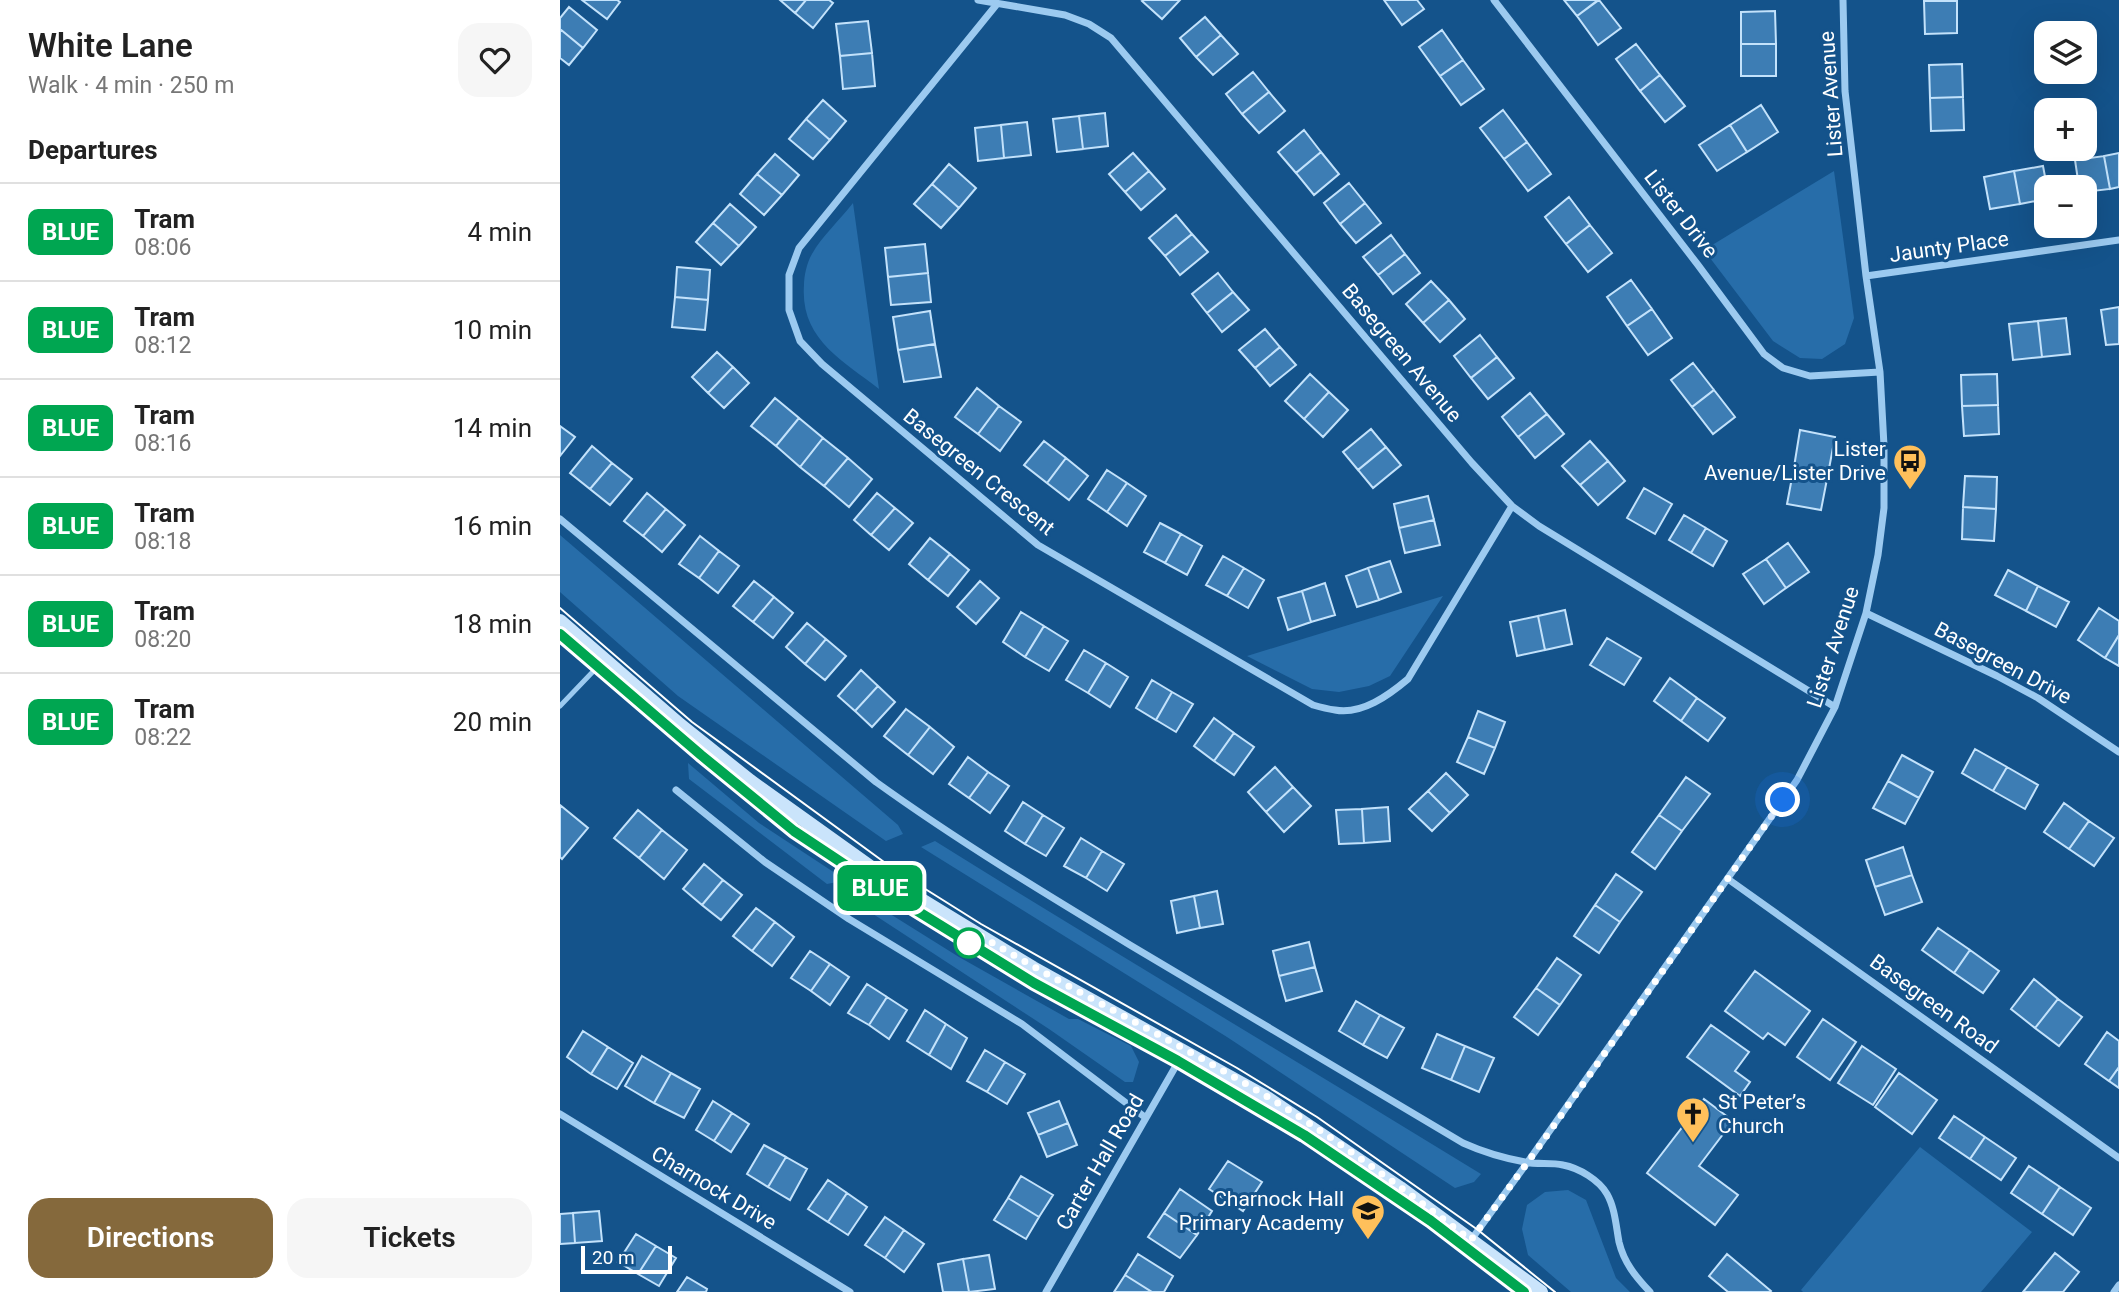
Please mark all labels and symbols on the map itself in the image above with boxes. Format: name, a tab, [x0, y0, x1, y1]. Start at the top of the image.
street label: Lister Avenue	[1815, 30, 1847, 158]
street label: Lister Drive	[1639, 165, 1723, 263]
street label: Jaunty Place	[1888, 227, 2010, 267]
street label: Basegreen Avenue	[1337, 279, 1467, 427]
street label: Basegreen Crescent	[899, 404, 1059, 540]
place label: Lister Avenue/Lister Drive	[1704, 437, 1886, 485]
bus stop icon: Lister Avenue/Lister Drive	[1891, 442, 1929, 491]
street label: Lister Avenue	[1802, 583, 1864, 711]
street label: Basegreen Drive	[1931, 617, 2075, 709]
your location	[1765, 782, 1800, 817]
line badge: BLUE	[831, 865, 929, 911]
unlabelled marker	[954, 928, 984, 958]
street label: Basegreen Road	[1865, 949, 2003, 1059]
street label: Carter Hall Road	[1051, 1090, 1149, 1234]
place label: St Peter’s Church	[1718, 1090, 1806, 1138]
church icon: St Peter’s Church	[1674, 1095, 1712, 1144]
street label: Charnock Drive	[647, 1141, 781, 1235]
place label: Charnock Hall Primary Academy	[1179, 1187, 1344, 1235]
school or university icon: Charnock Hall Primary Academy	[1349, 1192, 1387, 1241]
scale bar	[581, 1243, 672, 1275]

